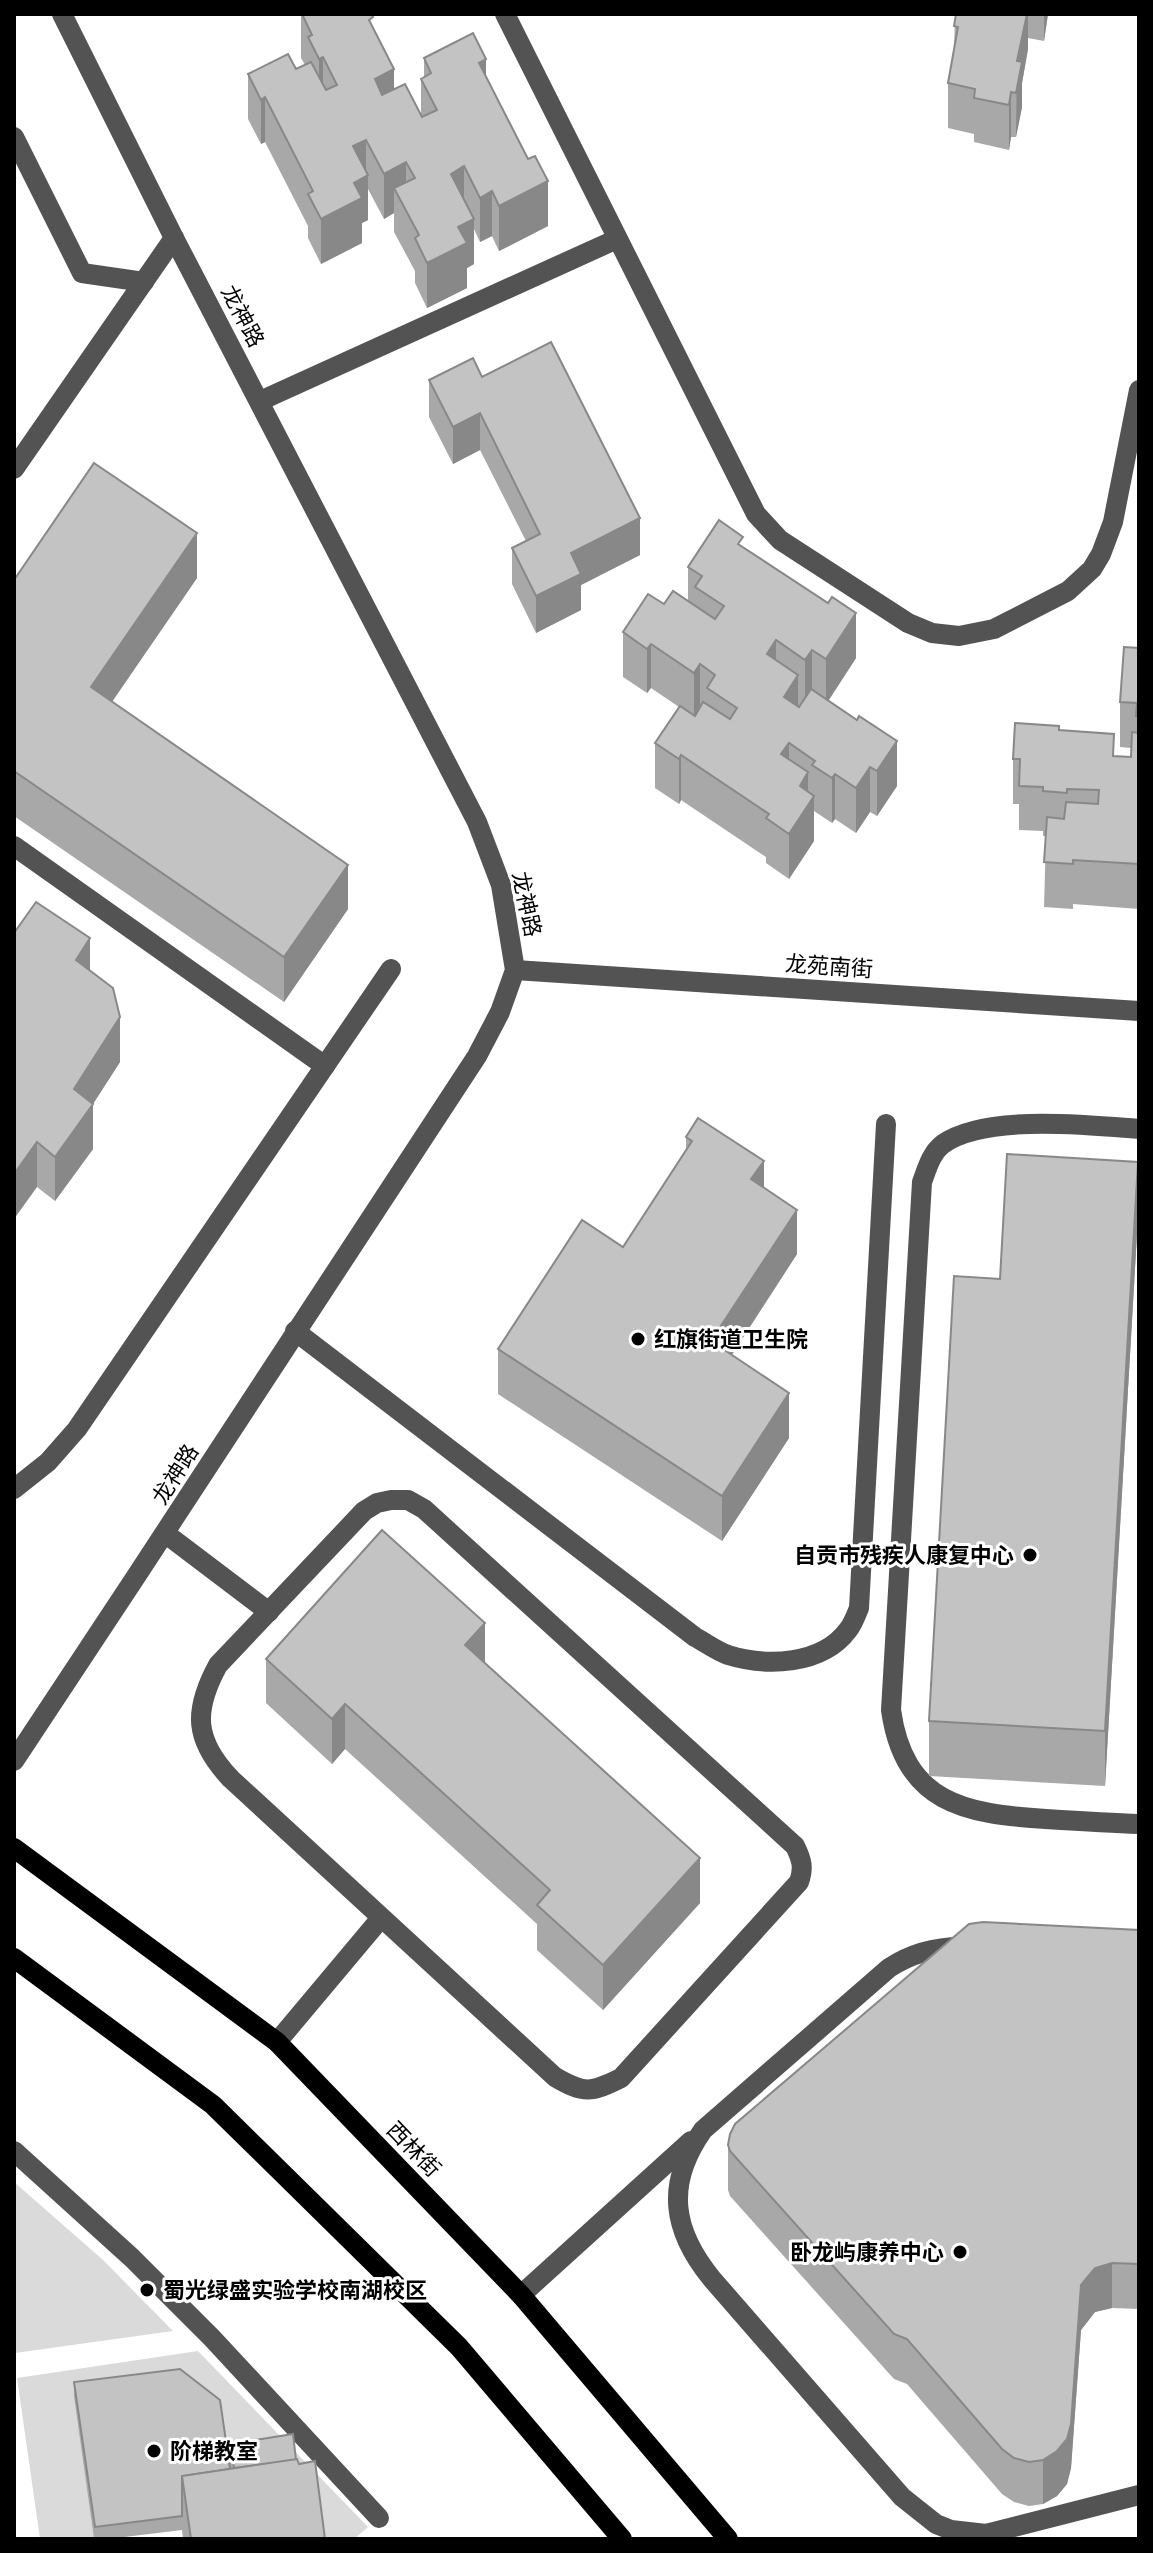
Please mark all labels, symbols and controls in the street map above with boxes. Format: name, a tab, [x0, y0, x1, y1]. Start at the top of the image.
street label: 龙神路	[215, 280, 271, 352]
street label: 龙神路	[506, 869, 548, 939]
street label: 龙苑南街	[784, 949, 874, 983]
place label: 红旗街道卫生院	[654, 1325, 808, 1353]
marker: 红旗街道卫生院	[629, 1330, 647, 1348]
street label: 龙神路	[146, 1439, 204, 1509]
place label: 自贡市残疾人康复中心	[794, 1541, 1014, 1569]
marker: 自贡市残疾人康复中心	[1021, 1546, 1039, 1564]
street label: 西林街	[381, 2116, 447, 2182]
place label: 卧龙屿康养中心	[790, 2238, 944, 2266]
marker: 卧龙屿康养中心	[951, 2243, 969, 2261]
place label: 蜀光绿盛实验学校南湖校区	[163, 2276, 427, 2304]
marker: 蜀光绿盛实验学校南湖校区	[138, 2281, 156, 2299]
place label: 阶梯教室	[170, 2437, 258, 2465]
marker: 阶梯教室	[145, 2442, 163, 2460]

